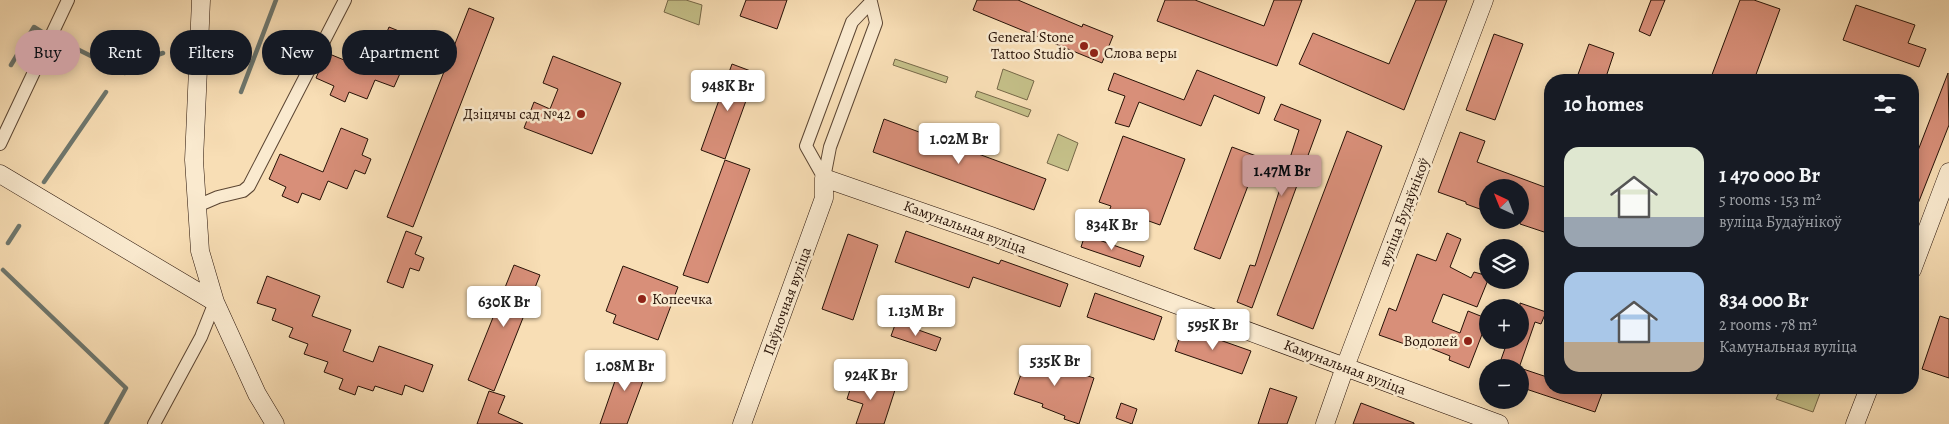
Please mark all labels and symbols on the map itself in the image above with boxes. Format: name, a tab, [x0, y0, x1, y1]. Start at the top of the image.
place label: General Stone Tattoo Studio	[988, 27, 1074, 64]
marker: General Stone Tattoo Studio	[1078, 40, 1090, 52]
place label: Слова веры	[1104, 43, 1177, 63]
marker: Слова веры	[1088, 47, 1100, 59]
pin: 948K Br	[682, 70, 774, 112]
place label: Дзіцячы сад №42	[463, 104, 571, 124]
marker: Дзіцячы сад №42	[575, 108, 587, 120]
pin: 1.02M Br	[907, 122, 1011, 165]
pin: 1.47M Br	[1230, 154, 1334, 197]
street label: вуліца Будаўнікоў	[1374, 155, 1434, 269]
north arrow	[1479, 179, 1529, 229]
street label: Камунальная вуліца	[901, 195, 1029, 259]
pin: 834K Br	[1066, 208, 1158, 251]
street label: Паўночная вуліца	[758, 244, 816, 358]
pin: 630K Br	[458, 286, 550, 328]
place label: Копеечка	[652, 289, 713, 309]
marker: Копеечка	[636, 293, 648, 305]
pin: 1.13M Br	[864, 294, 968, 337]
pin: 595K Br	[1167, 308, 1259, 351]
place label: Водолей	[1404, 331, 1458, 351]
street label: Камунальная вуліца	[1281, 334, 1409, 400]
marker: Водолей	[1462, 335, 1474, 347]
pin: 535K Br	[1009, 344, 1101, 387]
pin: 1.08M Br	[573, 350, 677, 392]
pin: 924K Br	[825, 358, 917, 401]

